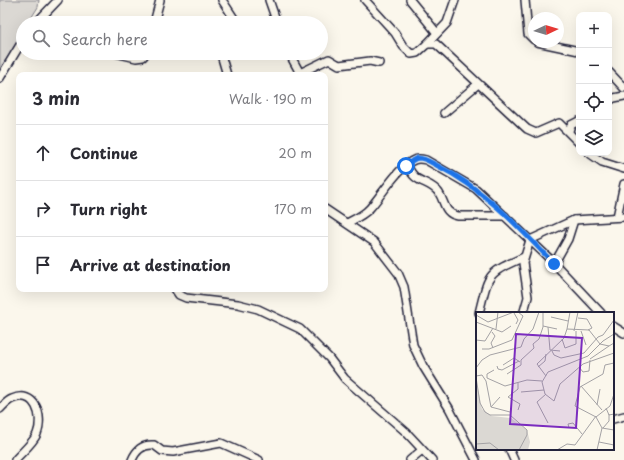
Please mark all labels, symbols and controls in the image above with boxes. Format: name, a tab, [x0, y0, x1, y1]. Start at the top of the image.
north arrow	[528, 12, 564, 48]
map controls	[576, 12, 612, 156]
button: +	[576, 12, 612, 48]
search box	[16, 16, 328, 60]
icon: search	[30, 27, 52, 49]
text: Search here	[62, 27, 148, 50]
button: −	[576, 48, 612, 84]
button: locate	[576, 84, 612, 120]
text: 3 min	[32, 85, 80, 111]
text: Walk · 190 m	[229, 89, 312, 108]
button: layers	[576, 120, 612, 156]
text: Continue	[70, 141, 138, 164]
icon: ahead	[32, 142, 54, 164]
text: 20 m	[278, 143, 312, 162]
route start	[397, 157, 415, 175]
text: Turn right	[70, 197, 147, 220]
icon: right	[32, 198, 54, 220]
text: 170 m	[274, 199, 312, 218]
text: Arrive at destination	[70, 253, 231, 276]
icon: arrive	[32, 254, 54, 276]
route end	[545, 255, 563, 273]
inset map	[476, 312, 614, 450]

